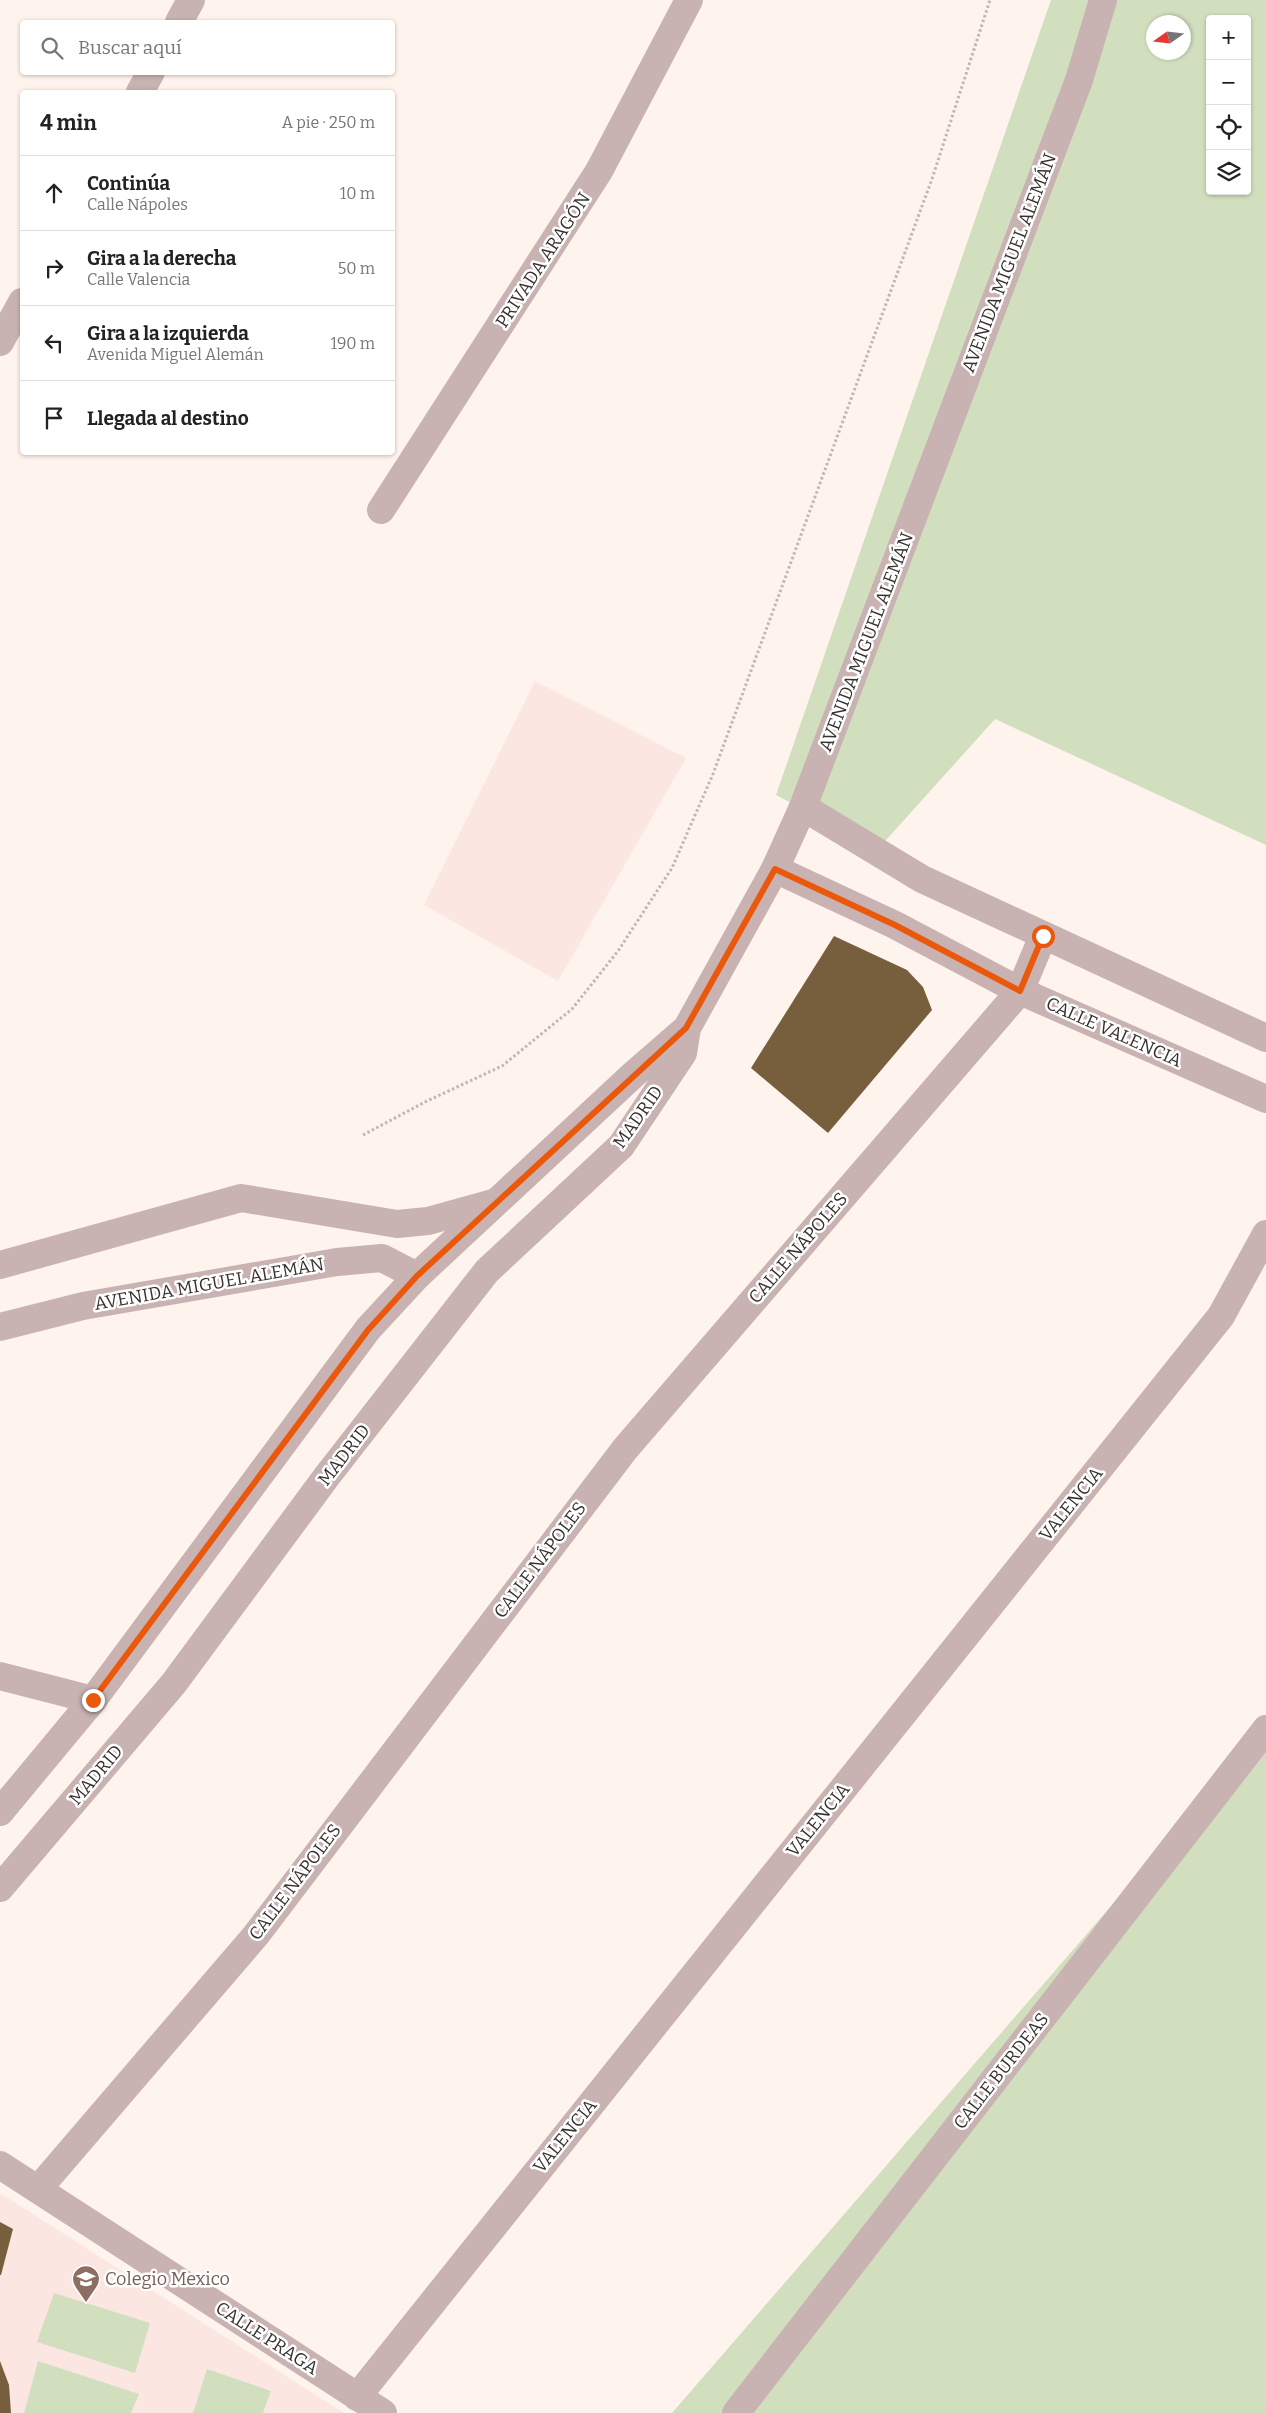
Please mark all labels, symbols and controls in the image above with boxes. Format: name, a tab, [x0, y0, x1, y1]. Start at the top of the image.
north arrow	[1146, 15, 1191, 60]
map controls	[1206, 15, 1251, 195]
button: +	[1206, 15, 1251, 60]
search box	[20, 20, 395, 75]
icon: search	[38, 34, 66, 62]
text: Buscar aquí	[78, 36, 182, 59]
button: −	[1206, 60, 1251, 105]
button: locate	[1206, 105, 1251, 150]
text: 4 min	[40, 110, 97, 136]
text: A pie · 250 m	[282, 113, 375, 132]
street label: AVENIDA MIGUEL ALEMÁN	[957, 150, 1061, 376]
button: layers	[1206, 150, 1251, 195]
text: Continúa	[87, 172, 170, 195]
icon: ahead	[40, 179, 68, 207]
text: 10 m	[340, 184, 375, 203]
street label: PRIVADA ARAGÓN	[491, 188, 595, 332]
text: Calle Nápoles	[87, 195, 188, 214]
text: Gira a la derecha	[87, 247, 236, 270]
icon: right	[40, 254, 68, 282]
text: 50 m	[338, 259, 375, 278]
text: Calle Valencia	[87, 270, 190, 289]
text: Gira a la izquierda	[87, 322, 249, 345]
icon: left	[40, 329, 68, 357]
text: 190 m	[330, 334, 375, 353]
text: Avenida Miguel Alemán	[87, 345, 264, 364]
icon: arrive	[40, 404, 68, 432]
text: Llegada al destino	[87, 407, 249, 430]
street label: AVENIDA MIGUEL ALEMÁN	[814, 529, 918, 755]
route start	[1032, 925, 1055, 948]
street label: CALLE VALENCIA	[1043, 992, 1186, 1072]
street label: MADRID	[608, 1081, 668, 1153]
street label: CALLE NÁPOLES	[744, 1188, 852, 1308]
street label: AVENIDA MIGUEL ALEMÁN	[92, 1253, 326, 1315]
street label: MADRID	[313, 1420, 375, 1490]
street label: VALENCIA	[1035, 1462, 1108, 1545]
street label: CALLE NÁPOLES	[489, 1498, 591, 1622]
route end	[82, 1689, 105, 1712]
street label: MADRID	[65, 1740, 127, 1810]
street label: VALENCIA	[782, 1778, 855, 1861]
street label: CALLE NÁPOLES	[244, 1820, 346, 1944]
street label: CALLE BURDEAS	[949, 2008, 1053, 2134]
street label: VALENCIA	[529, 2094, 602, 2177]
school or university icon: Colegio Mexico	[71, 2264, 101, 2303]
place label: Colegio Mexico	[105, 2268, 230, 2290]
street label: CALLE PRAGA	[212, 2297, 323, 2379]

